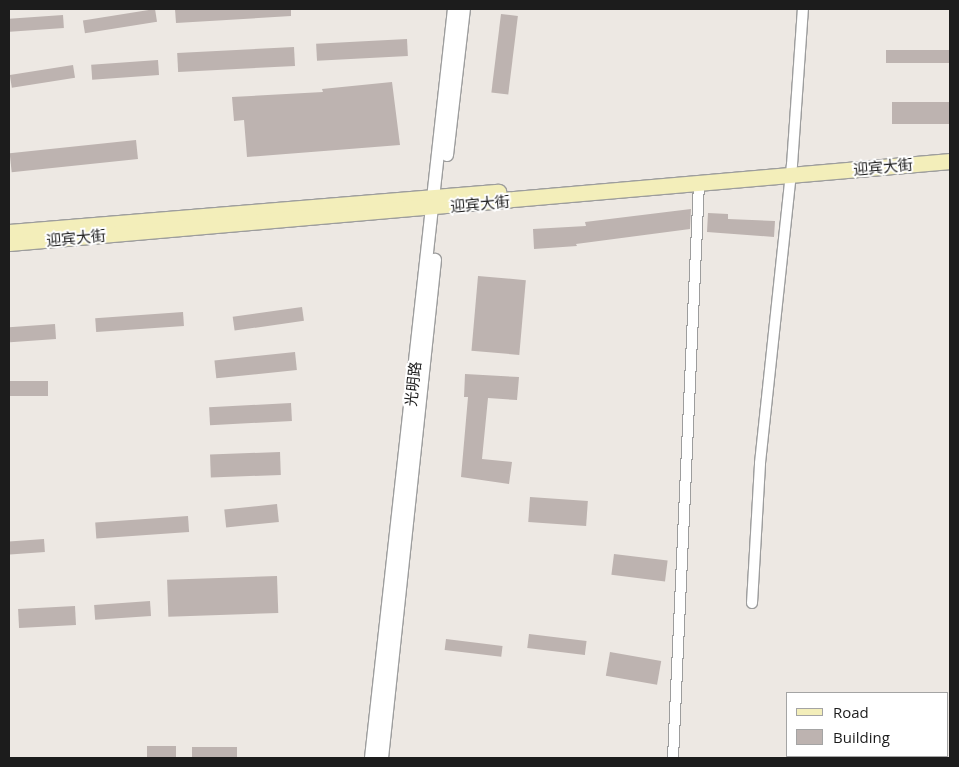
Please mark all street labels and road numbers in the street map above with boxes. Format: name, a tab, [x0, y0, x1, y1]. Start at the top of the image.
street label: 迎宾大街	[852, 155, 914, 179]
street label: 迎宾大街	[449, 192, 511, 216]
street label: 迎宾大街	[45, 226, 107, 250]
street label: 光明路	[402, 361, 424, 407]

